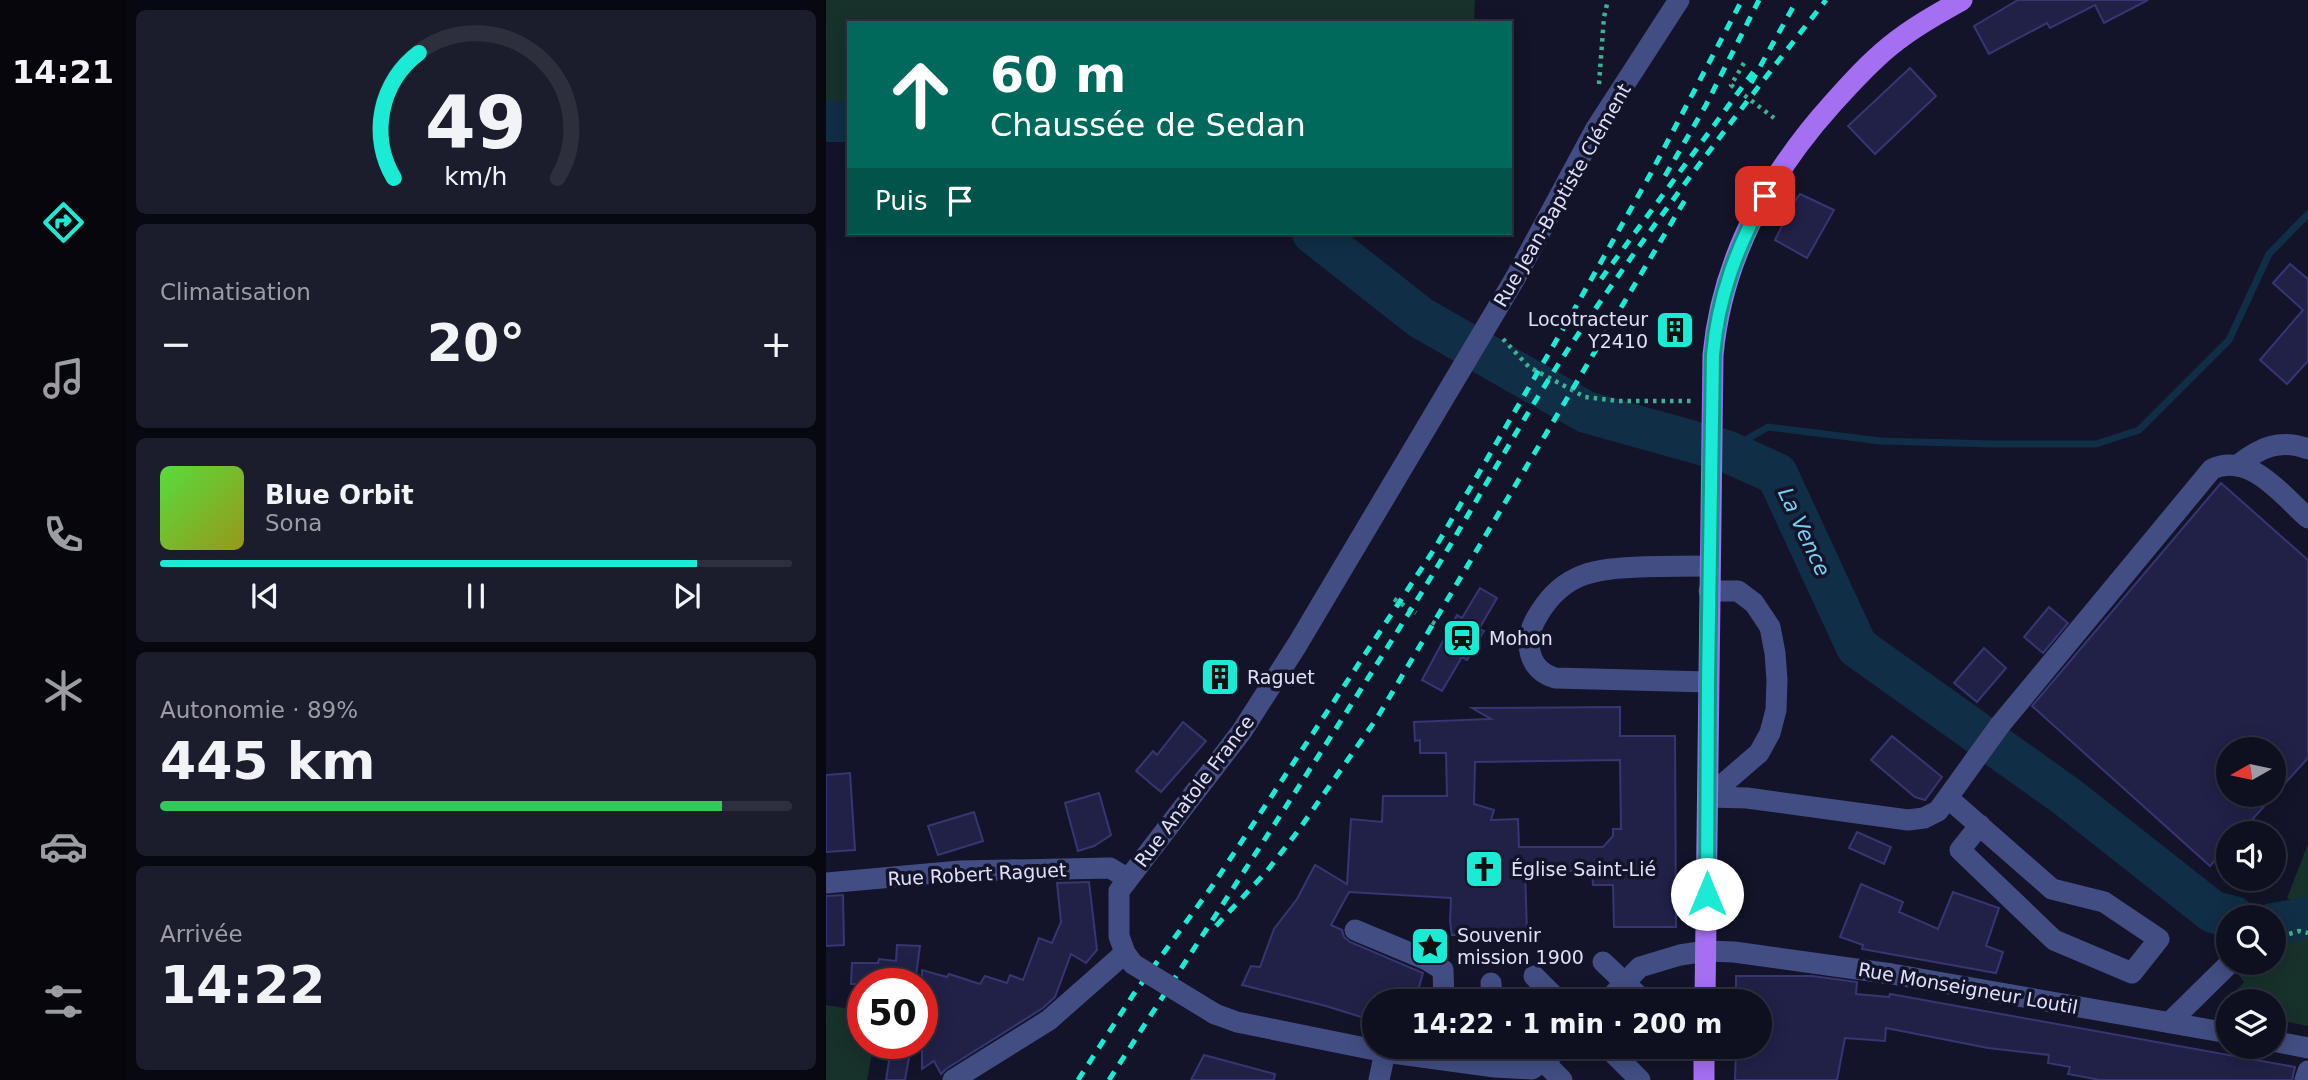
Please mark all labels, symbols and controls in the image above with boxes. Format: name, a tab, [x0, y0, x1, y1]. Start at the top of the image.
text: 60 m	[990, 47, 1126, 104]
icon: ahead	[875, 49, 966, 140]
text: 14:21	[12, 53, 114, 91]
text: 49	[425, 80, 527, 165]
street label: Rue Jean-Baptiste Clément	[1489, 80, 1635, 310]
text: Chaussée de Sedan	[990, 106, 1306, 144]
text: km/h	[444, 162, 508, 191]
pin	[1735, 166, 1795, 226]
icon: arrive	[1746, 177, 1784, 215]
icon: arrive	[941, 182, 979, 220]
text: Puis	[875, 186, 927, 216]
icon: directions	[39, 198, 88, 247]
text: Climatisation	[160, 279, 311, 305]
place label: Locotracteur Y2410	[1528, 308, 1648, 352]
building icon: Locotracteur Y2410	[1654, 309, 1696, 351]
text: 20°	[427, 313, 525, 373]
text: −	[160, 322, 192, 366]
text: +	[760, 322, 792, 366]
icon: music	[39, 354, 88, 403]
text: Blue Orbit	[265, 480, 414, 510]
water label: La Vence	[1773, 484, 1835, 580]
icon: phone	[39, 510, 88, 559]
text: Sona	[265, 510, 322, 536]
icon: previous	[246, 577, 284, 615]
icon: pause	[457, 577, 495, 615]
icon: next	[668, 577, 706, 615]
station icon: Mohon	[1441, 617, 1483, 659]
place label: Mohon	[1489, 627, 1553, 649]
building icon: Raguet	[1199, 656, 1241, 698]
icon: climate	[39, 666, 88, 715]
place label: Raguet	[1247, 666, 1315, 688]
text: Autonomie · 89%	[160, 697, 358, 723]
street label: Rue Anatole France	[1130, 711, 1258, 871]
text: 445 km	[160, 731, 375, 791]
north arrow	[2216, 737, 2286, 807]
map controls	[2216, 737, 2286, 1059]
button: sound	[2216, 821, 2286, 891]
icon: car	[39, 822, 88, 871]
church icon: Église Saint-Lié	[1463, 848, 1505, 890]
position arrow	[1670, 857, 1744, 931]
street label: Rue Robert Raguet	[887, 858, 1067, 890]
place label: Église Saint-Lié	[1511, 858, 1656, 880]
button: search	[2216, 905, 2286, 975]
text: Arrivée	[160, 921, 243, 947]
place label: Souvenir mission 1900	[1457, 924, 1584, 968]
place icon: Souvenir mission 1900	[1409, 925, 1451, 967]
text: 14:22	[160, 955, 326, 1015]
street label: Rue Monseigneur Loutil	[1856, 958, 2080, 1018]
speed limit sign: 50	[847, 968, 938, 1059]
icon: filters	[39, 977, 88, 1026]
button: layers	[2216, 989, 2286, 1059]
text: 14:22 · 1 min · 200 m	[1412, 1009, 1722, 1039]

